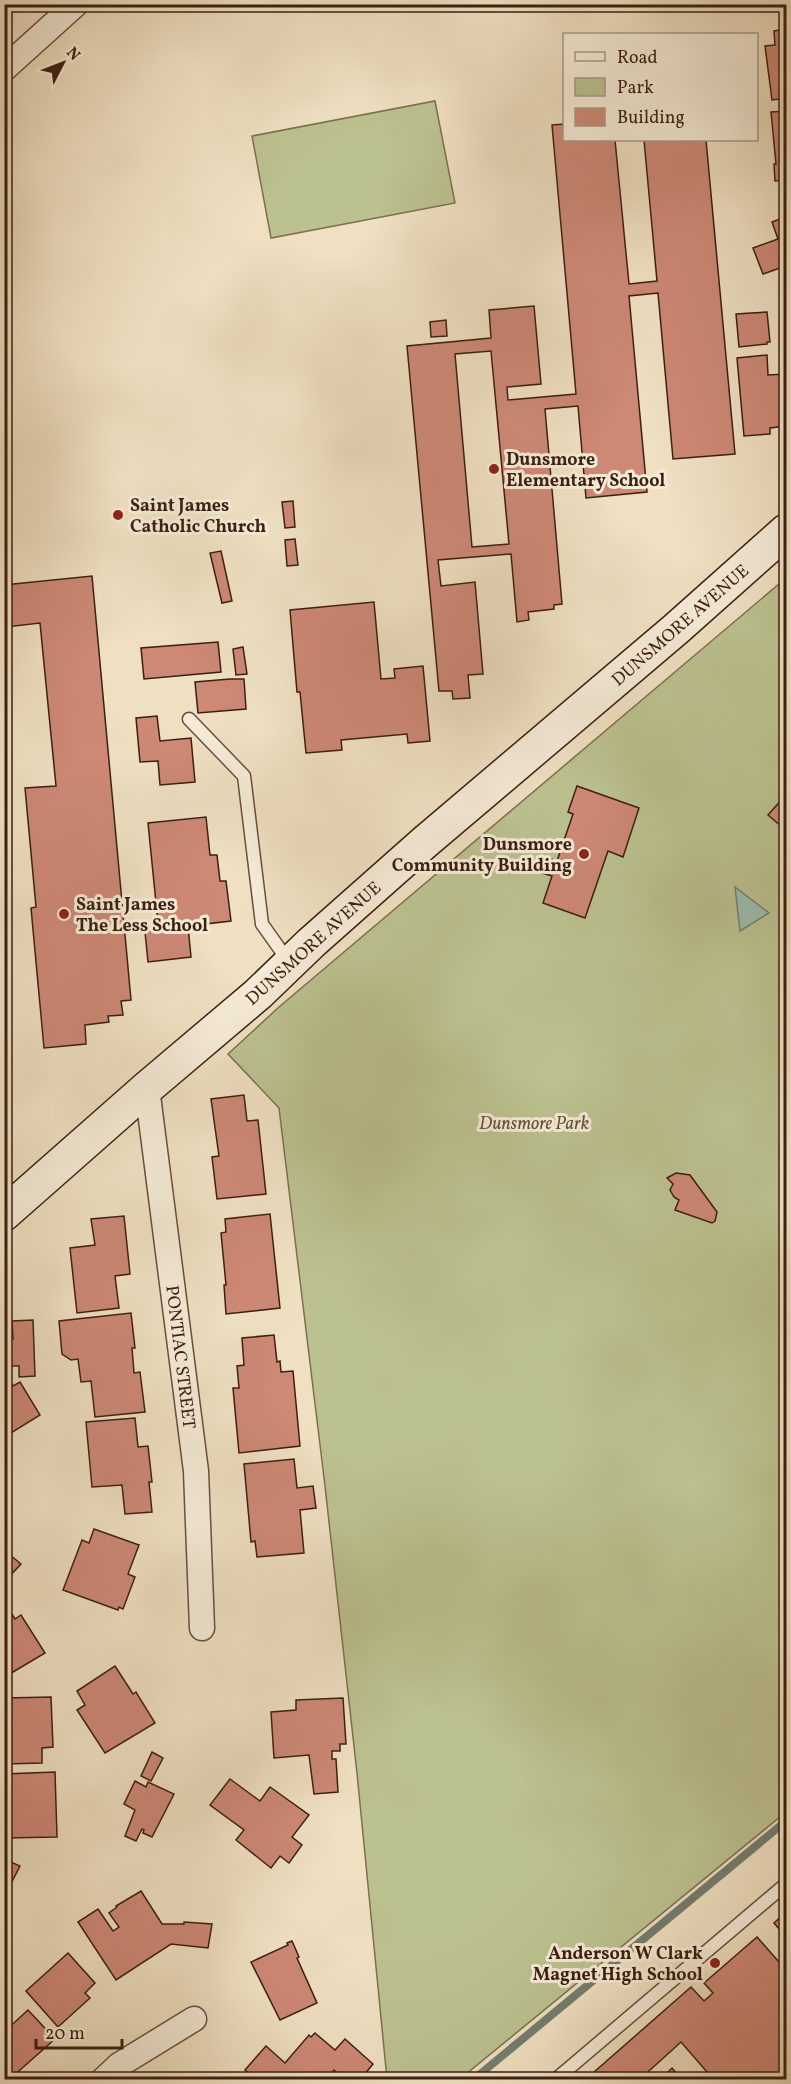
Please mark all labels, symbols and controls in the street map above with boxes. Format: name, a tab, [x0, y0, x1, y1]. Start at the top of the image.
north arrow	[33, 33, 93, 93]
legend	[563, 33, 758, 141]
text: N	[61, 43, 85, 66]
text: Road	[617, 46, 658, 71]
text: Park	[617, 76, 654, 101]
text: Building	[617, 106, 685, 131]
place label: Dunsmore Elementary School	[506, 448, 666, 494]
marker: Dunsmore Elementary School	[487, 462, 501, 476]
place label: Saint James Catholic Church	[130, 494, 267, 540]
marker: Saint James Catholic Church	[111, 508, 125, 522]
street label: DUNSMORE AVENUE	[607, 559, 755, 693]
place label: Dunsmore Community Building	[392, 833, 572, 879]
marker: Dunsmore Community Building	[577, 847, 591, 861]
street label: DUNSMORE AVENUE	[241, 876, 387, 1012]
place label: Saint James The Less School	[76, 893, 208, 939]
marker: Saint James The Less School	[57, 907, 71, 921]
park label: Dunsmore Park	[479, 1112, 589, 1137]
street label: PONTIAC STREET	[158, 1284, 201, 1431]
place label: Anderson W Clark Magnet High School	[533, 1942, 703, 1988]
marker: Anderson W Clark Magnet High School	[708, 1956, 722, 1970]
scale bar	[36, 2012, 122, 2050]
text: 20 m	[45, 2022, 85, 2047]

